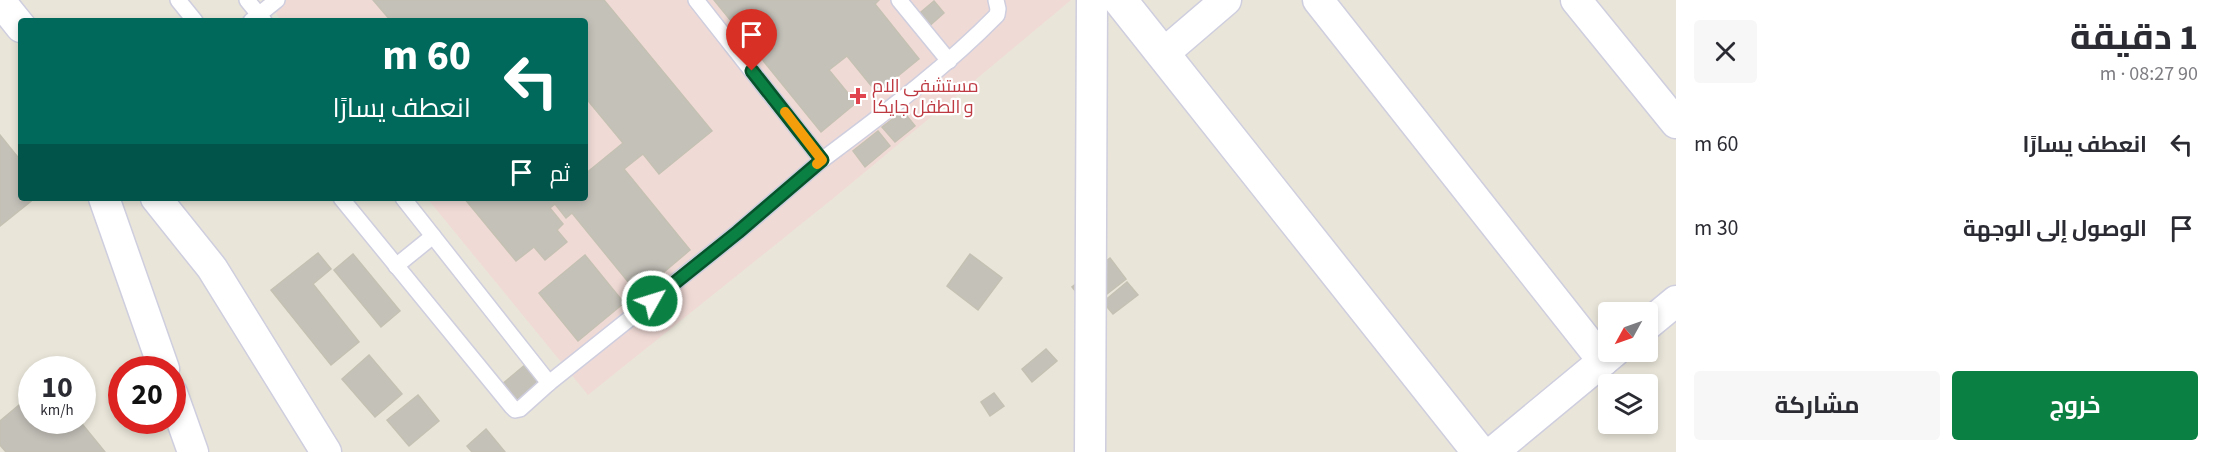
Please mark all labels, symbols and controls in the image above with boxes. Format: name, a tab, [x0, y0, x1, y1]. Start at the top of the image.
pin	[726, 9, 777, 71]
text: 1 دقيقة	[2070, 12, 2198, 63]
icon: arrive	[735, 18, 768, 51]
button: close	[1694, 20, 1757, 83]
text: 60 m	[382, 26, 471, 86]
icon: left	[492, 42, 570, 120]
text: 90 m · 08:27	[2100, 60, 2198, 88]
place label: مستشفى الام و الطفل جايكا	[872, 74, 979, 120]
marker: مستشفى الام و الطفل جايكا	[849, 87, 867, 105]
text: انعطف يسارًا	[332, 89, 471, 128]
text: 60 m	[1694, 128, 1739, 160]
icon: left	[2165, 128, 2198, 161]
text: انعطف يسارًا	[2023, 129, 2147, 161]
icon: arrive	[505, 156, 538, 189]
text: ثم	[550, 158, 570, 190]
text: 30 m	[1694, 212, 1739, 244]
icon: arrive	[2165, 212, 2198, 245]
text: الوصول إلى الوجهة	[1963, 213, 2147, 245]
position arrow	[620, 269, 684, 333]
north arrow	[1598, 302, 1658, 362]
map controls	[1598, 302, 1658, 434]
speed limit sign: 20	[108, 356, 186, 434]
text: 10	[41, 366, 73, 409]
button: مشاركة	[1694, 371, 1940, 440]
button: خروج	[1952, 371, 2198, 440]
button: layers	[1598, 374, 1658, 434]
text: km/h	[40, 400, 74, 421]

